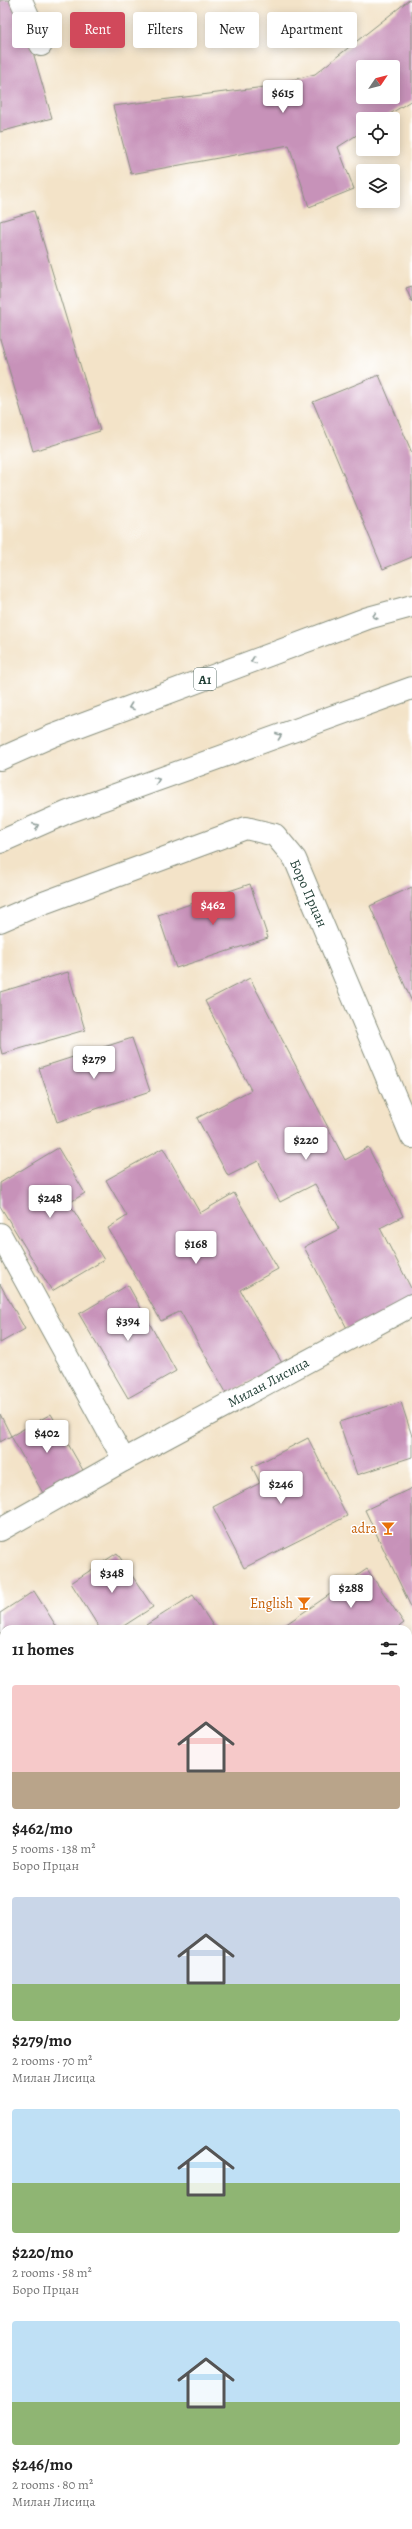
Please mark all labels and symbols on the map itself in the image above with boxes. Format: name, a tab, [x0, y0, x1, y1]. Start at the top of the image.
north arrow	[356, 60, 400, 104]
pin: $615	[259, 80, 307, 114]
one-way arrow	[371, 611, 378, 620]
one-way arrow	[249, 657, 256, 665]
road number: A1	[194, 668, 216, 690]
one-way arrow	[127, 702, 134, 710]
one-way arrow	[276, 732, 283, 740]
one-way arrow	[153, 776, 160, 784]
one-way arrow	[31, 823, 39, 831]
street label: Боро Прцан	[285, 856, 332, 930]
pin: $462	[189, 892, 237, 926]
pin: $279	[70, 1046, 118, 1080]
pin: $220	[282, 1127, 330, 1161]
pin: $248	[26, 1185, 74, 1219]
pin: $168	[172, 1231, 220, 1265]
pin: $394	[104, 1308, 152, 1342]
street label: Милан Лисица	[224, 1353, 313, 1412]
pin: $402	[23, 1420, 71, 1454]
pin: $246	[257, 1471, 305, 1505]
place label: adra	[351, 1519, 377, 1538]
bar icon: adra	[380, 1520, 396, 1536]
pin: $348	[88, 1560, 136, 1594]
pin: $288	[327, 1575, 375, 1609]
place label: English	[250, 1594, 294, 1613]
bar icon: English	[296, 1595, 312, 1611]

